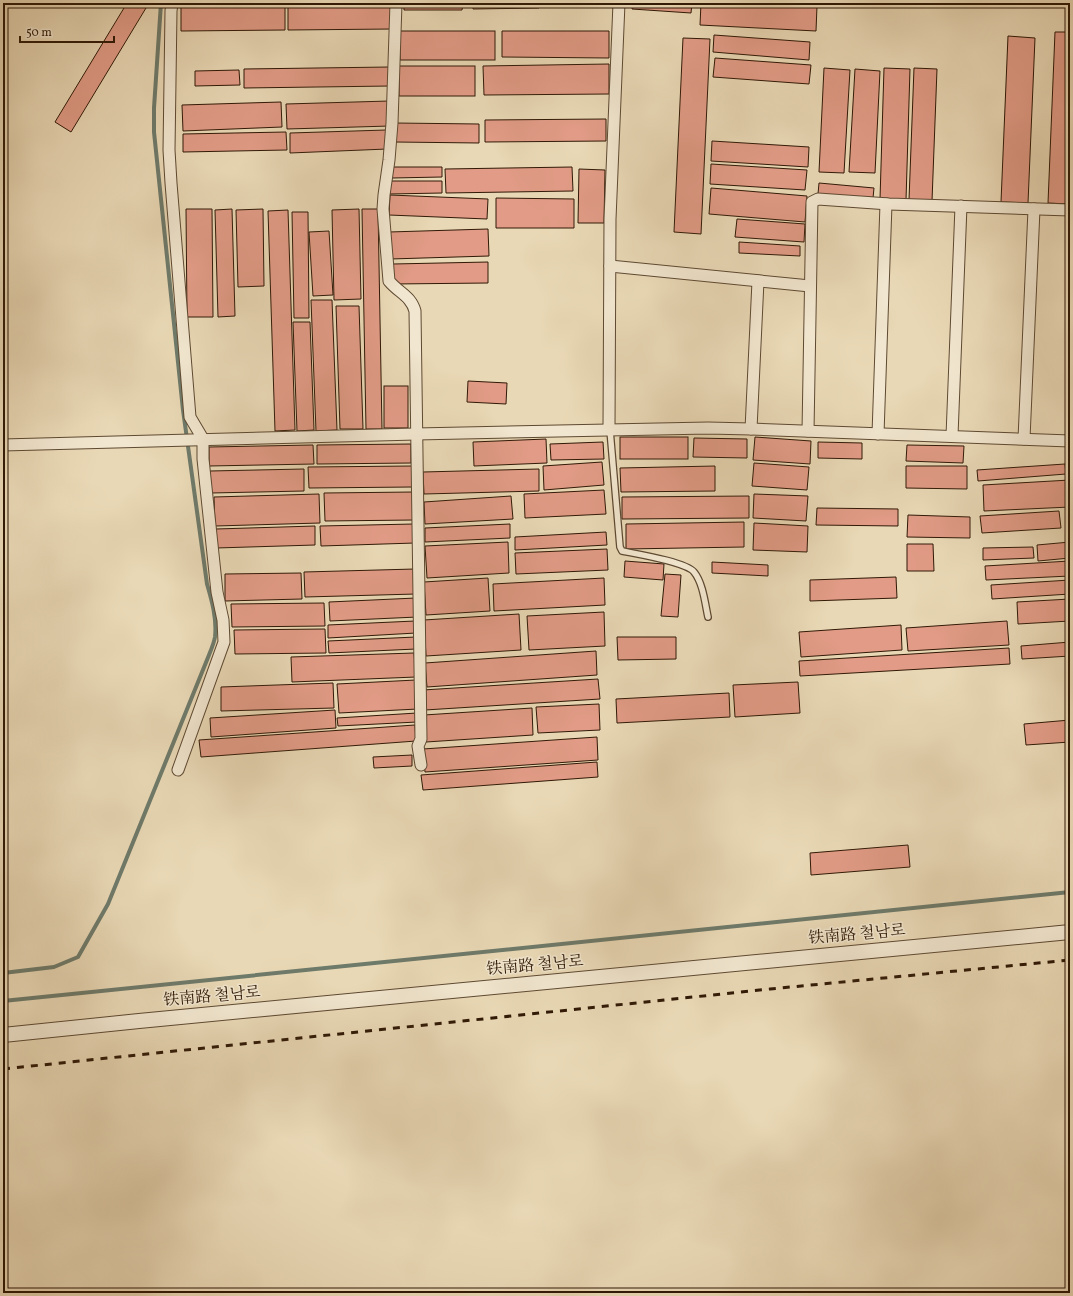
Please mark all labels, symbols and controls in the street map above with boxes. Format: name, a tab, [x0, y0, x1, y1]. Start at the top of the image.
scale bar	[20, 18, 114, 44]
text: 50 m	[26, 25, 52, 41]
street label: 铁南路 철남로	[807, 920, 907, 950]
street label: 铁南路 철남로	[485, 951, 585, 981]
street label: 铁南路 철남로	[162, 982, 262, 1012]

